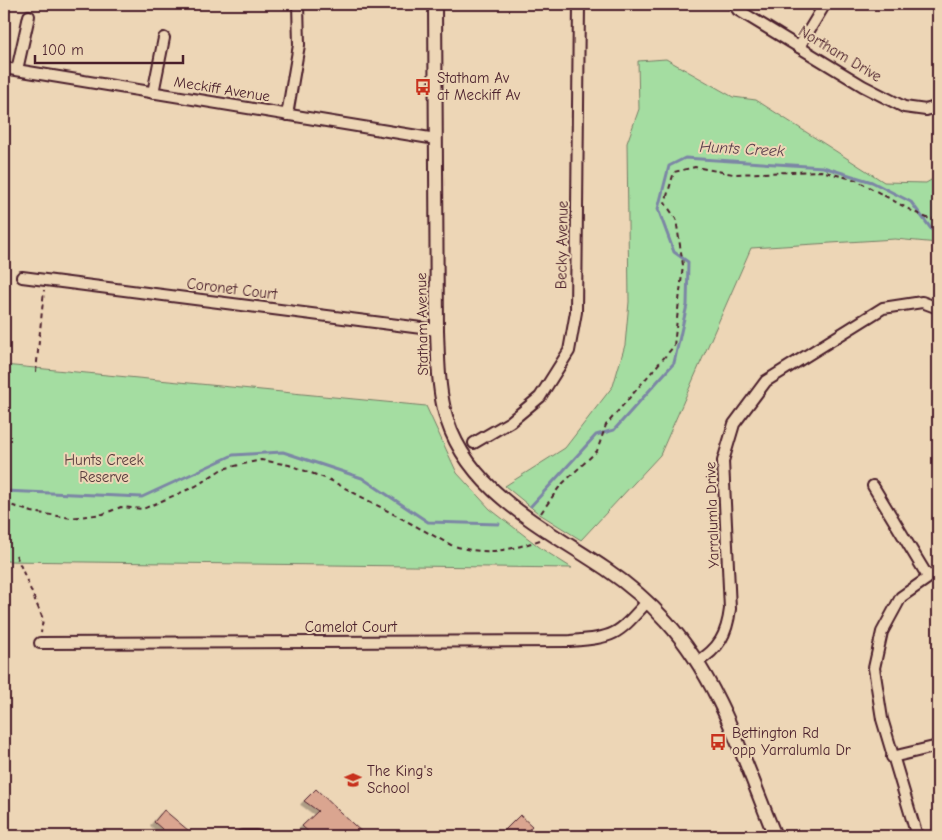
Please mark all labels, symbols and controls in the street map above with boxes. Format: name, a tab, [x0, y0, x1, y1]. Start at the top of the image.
street label: Northam Drive	[795, 22, 885, 86]
scale bar	[35, 32, 182, 64]
text: 100 m	[42, 41, 84, 59]
place label: Statham Av at Meckiff Av	[437, 69, 521, 104]
street label: Meckiff Avenue	[173, 73, 272, 106]
bus stop icon: Statham Av at Meckiff Av	[413, 77, 433, 97]
water label: Hunts Creek	[699, 138, 785, 160]
street label: Becky Avenue	[552, 200, 572, 290]
street label: Statham Avenue	[412, 272, 432, 376]
street label: Coronet Court	[186, 275, 279, 304]
park label: Hunts Creek Reserve	[64, 451, 144, 486]
street label: Yarralumla Drive	[701, 461, 723, 569]
street label: Camelot Court	[305, 618, 398, 636]
place label: Bettington Rd opp Yarralumla Dr	[732, 724, 851, 759]
bus stop icon: Bettington Rd opp Yarralumla Dr	[708, 732, 728, 752]
place label: The King's School	[367, 762, 433, 797]
school or university icon: The King's School	[343, 770, 363, 790]

